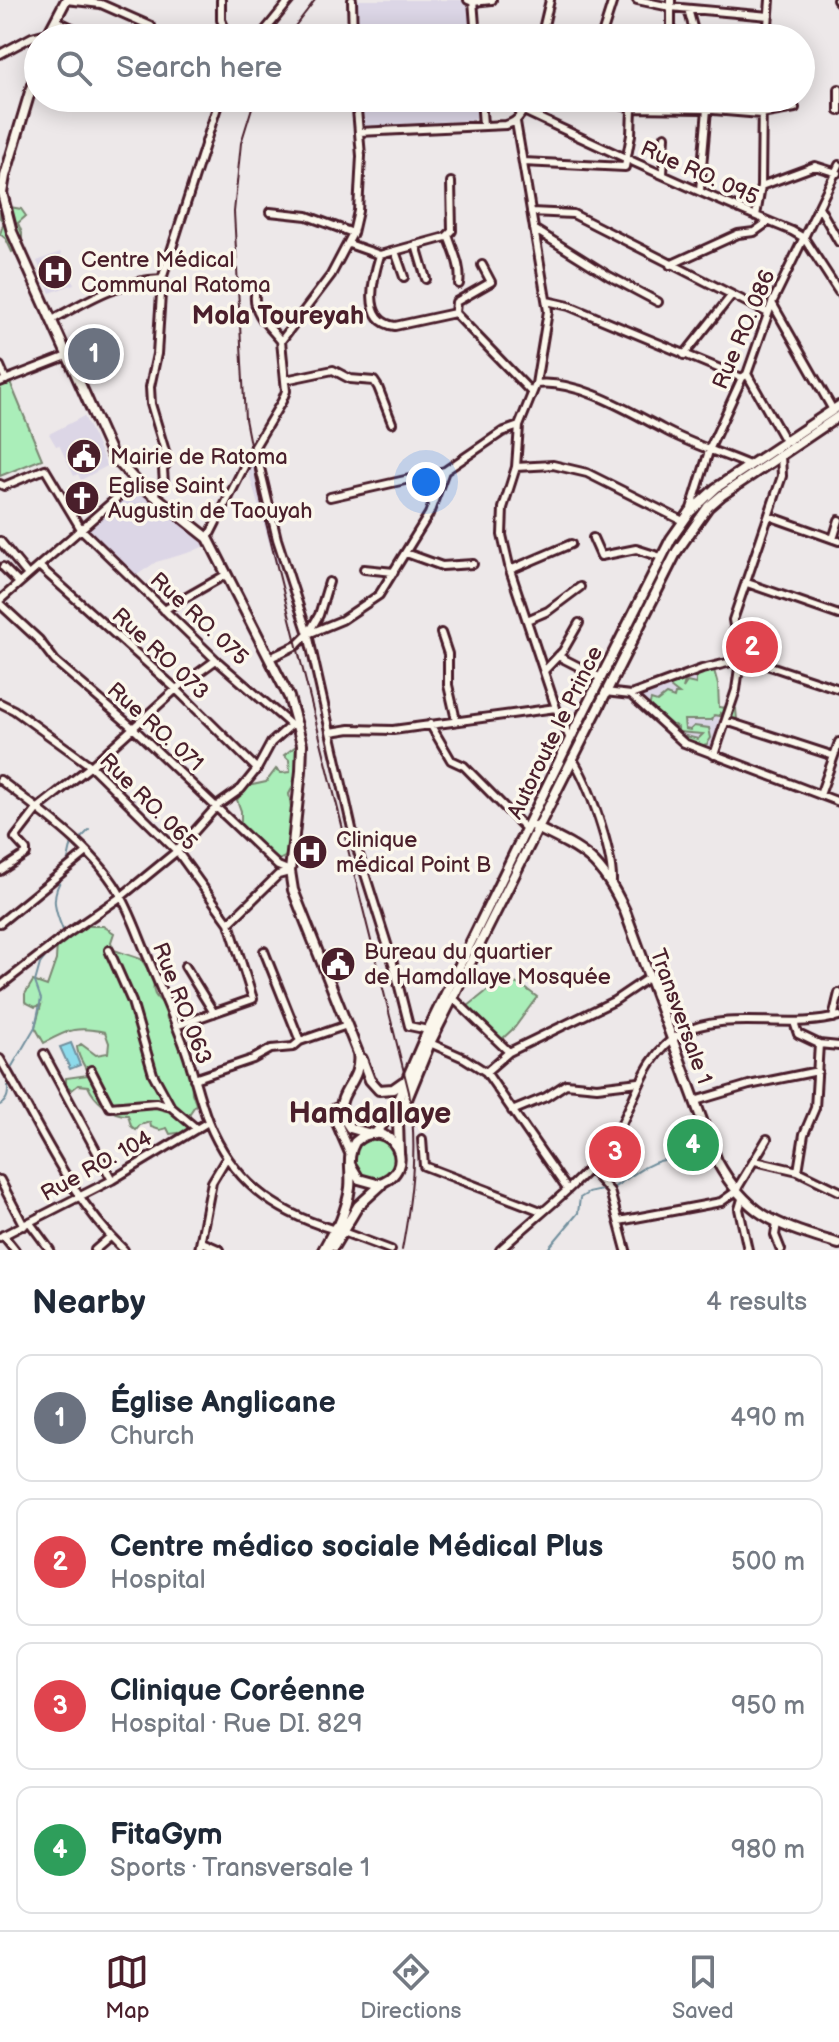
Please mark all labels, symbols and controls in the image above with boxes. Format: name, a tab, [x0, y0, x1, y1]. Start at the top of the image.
search box	[24, 24, 815, 112]
icon: search	[52, 46, 96, 90]
text: Search here	[116, 50, 282, 86]
street label: Rue RO. 095	[636, 135, 763, 211]
place label: Centre Médical Communal Ratoma	[81, 247, 271, 299]
hospital icon: Centre Médical Communal Ratoma	[36, 253, 74, 291]
street label: Rue RO. 086	[707, 266, 782, 394]
district label: Mola Toureyah	[192, 301, 364, 332]
pin: 1	[68, 324, 120, 384]
public building icon: Mairie de Ratoma	[65, 437, 103, 475]
place label: Mairie de Ratoma	[110, 444, 288, 471]
your location	[406, 462, 446, 502]
place label: Eglise Saint Augustin de Taouyah	[108, 473, 312, 525]
church icon: Eglise Saint Augustin de Taouyah	[63, 479, 101, 517]
street label: Rue RO. 075	[144, 567, 254, 671]
street label: Rue RO 073	[106, 602, 214, 706]
pin: 2	[726, 617, 778, 677]
street label: Autoroute le Prince	[502, 642, 609, 824]
street label: Rue RO. 071	[101, 677, 209, 777]
street label: Rue RO. 065	[93, 748, 202, 857]
place label: Clinique médical Point B	[336, 827, 491, 879]
hospital icon: Clinique médical Point B	[291, 833, 329, 871]
street label: Rue RO. 063	[146, 939, 217, 1068]
place label: Bureau du quartier de Hamdallaye Mosquée	[364, 939, 611, 991]
public building icon: Bureau du quartier de Hamdallaye Mosquée	[319, 945, 357, 983]
street label: Transversale 1	[644, 945, 718, 1088]
district label: Hamdallaye	[289, 1096, 451, 1132]
pin: 4	[667, 1115, 719, 1175]
pin: 3	[589, 1122, 641, 1182]
street label: Rue RO. 104	[36, 1124, 158, 1208]
text: Nearby	[32, 1282, 146, 1323]
text: 4 results	[706, 1287, 807, 1318]
text: Église Anglicane	[110, 1385, 336, 1421]
text: 1	[55, 1403, 65, 1434]
text: 490 m	[730, 1403, 805, 1434]
text: Church	[110, 1421, 194, 1452]
text: Centre médico sociale Médical Plus	[110, 1529, 603, 1565]
text: 2	[52, 1547, 68, 1578]
text: 500 m	[731, 1547, 805, 1578]
text: Hospital	[110, 1565, 206, 1596]
text: Clinique Coréenne	[110, 1673, 365, 1709]
text: 3	[52, 1691, 68, 1722]
text: 950 m	[731, 1691, 805, 1722]
text: Hospital · Rue DI. 829	[110, 1709, 363, 1740]
text: FitaGym	[110, 1817, 223, 1853]
text: 4	[52, 1835, 68, 1866]
text: 980 m	[731, 1835, 805, 1866]
text: Sports · Transversale 1	[110, 1853, 370, 1884]
tab: Map	[105, 1950, 150, 2025]
tab: Directions	[360, 1950, 461, 2025]
tab: Saved	[672, 1950, 734, 2025]

